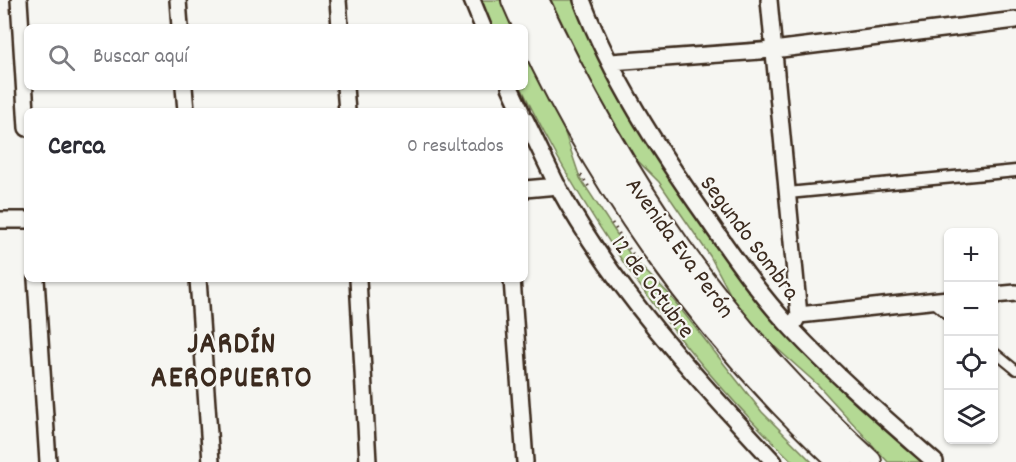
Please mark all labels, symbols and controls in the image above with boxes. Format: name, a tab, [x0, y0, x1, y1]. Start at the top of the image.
search box	[24, 24, 528, 90]
icon: search	[45, 41, 78, 74]
text: Buscar aquí	[93, 42, 188, 73]
text: Cerca	[48, 129, 105, 166]
text: 0 resultados	[407, 133, 504, 161]
street label: Segundo Sombra	[690, 169, 807, 309]
street label: Avenida Eva Perón	[616, 171, 741, 326]
map controls	[944, 228, 998, 444]
button: +	[944, 228, 998, 282]
street label: 12 de Octubre	[602, 229, 702, 346]
button: −	[944, 282, 998, 336]
district label: JARDÍN AEROPUERTO	[151, 325, 313, 402]
button: locate	[944, 336, 998, 390]
button: layers	[944, 390, 998, 444]

